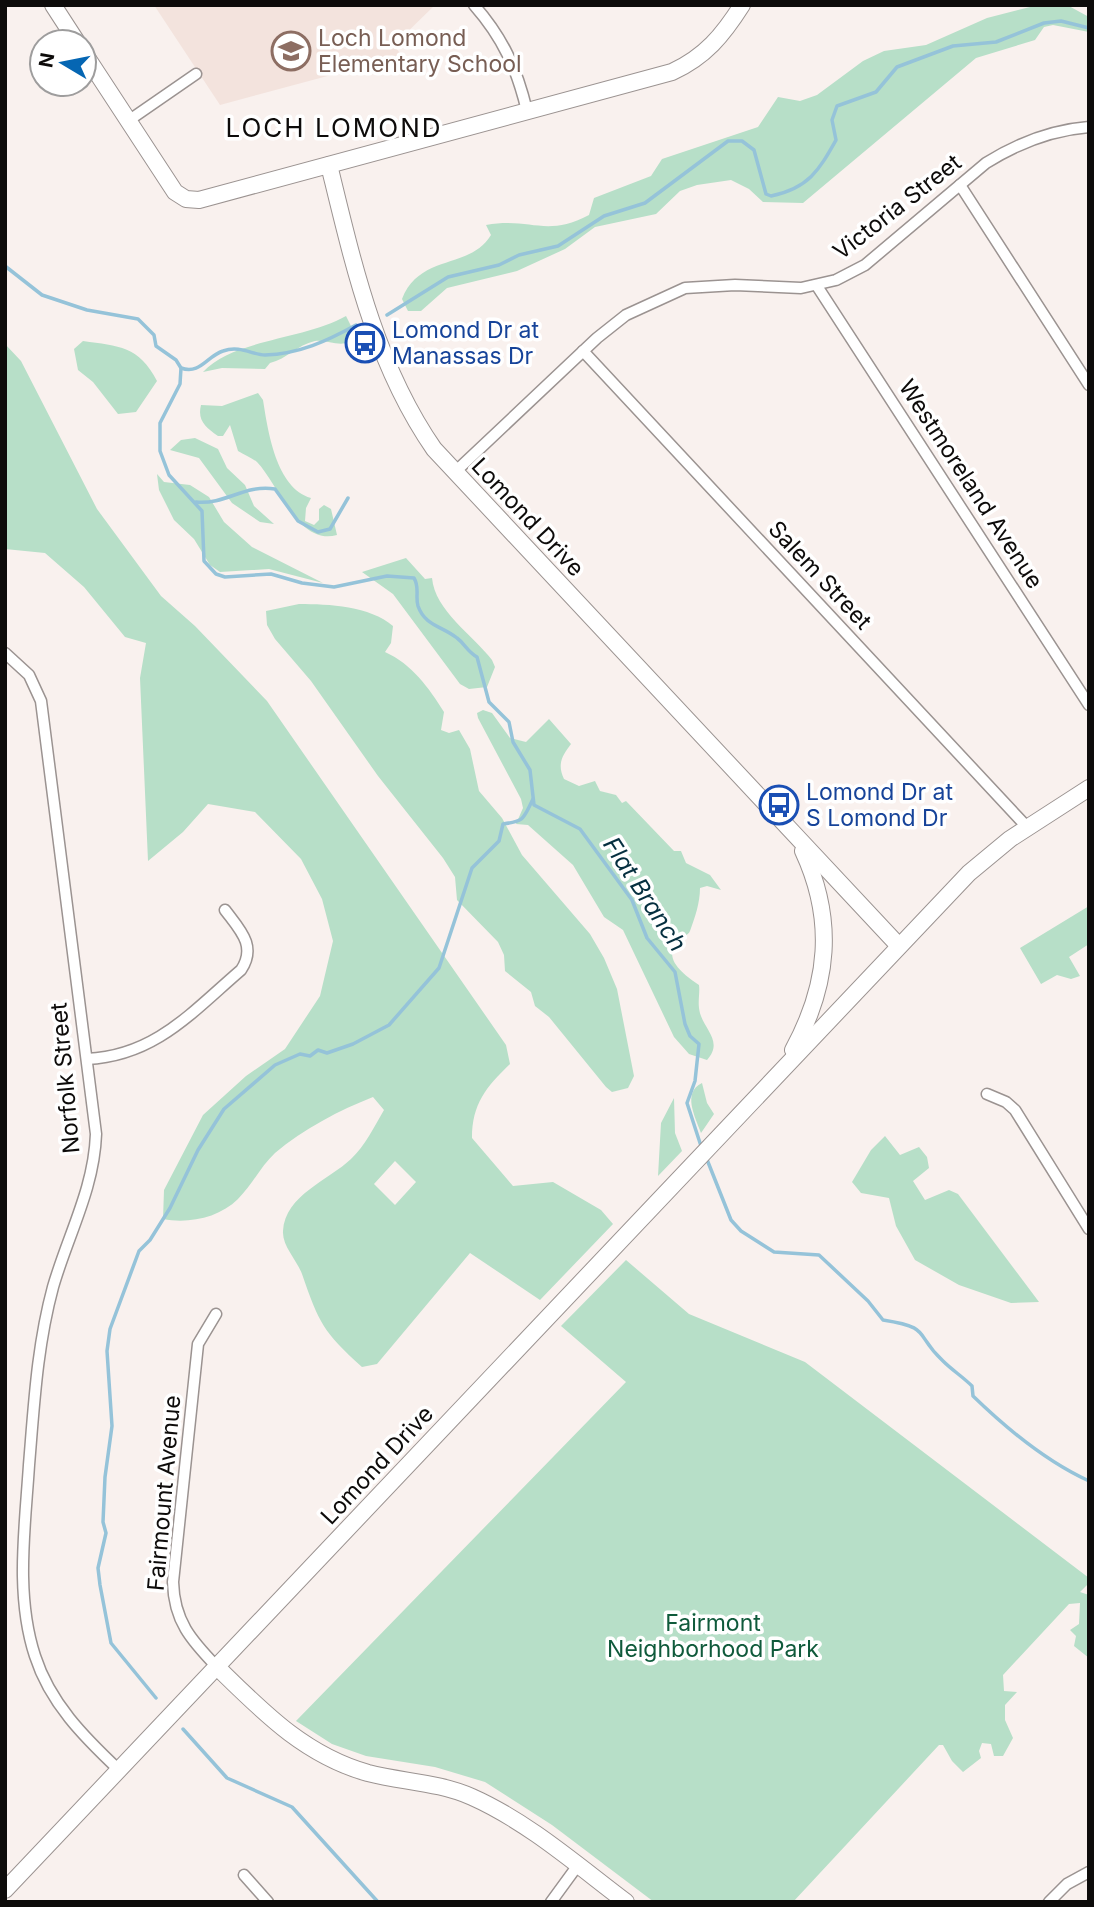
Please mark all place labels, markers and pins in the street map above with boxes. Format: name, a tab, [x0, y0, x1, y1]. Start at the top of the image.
place label: Loch Lomond Elementary School	[318, 24, 522, 78]
school or university icon: Loch Lomond Elementary School	[270, 30, 312, 72]
place label: Lomond Dr at Manassas Dr	[392, 316, 540, 370]
bus stop icon: Lomond Dr at Manassas Dr	[344, 322, 386, 364]
place label: Lomond Dr at S Lomond Dr	[806, 778, 954, 832]
bus stop icon: Lomond Dr at S Lomond Dr	[758, 784, 800, 826]

